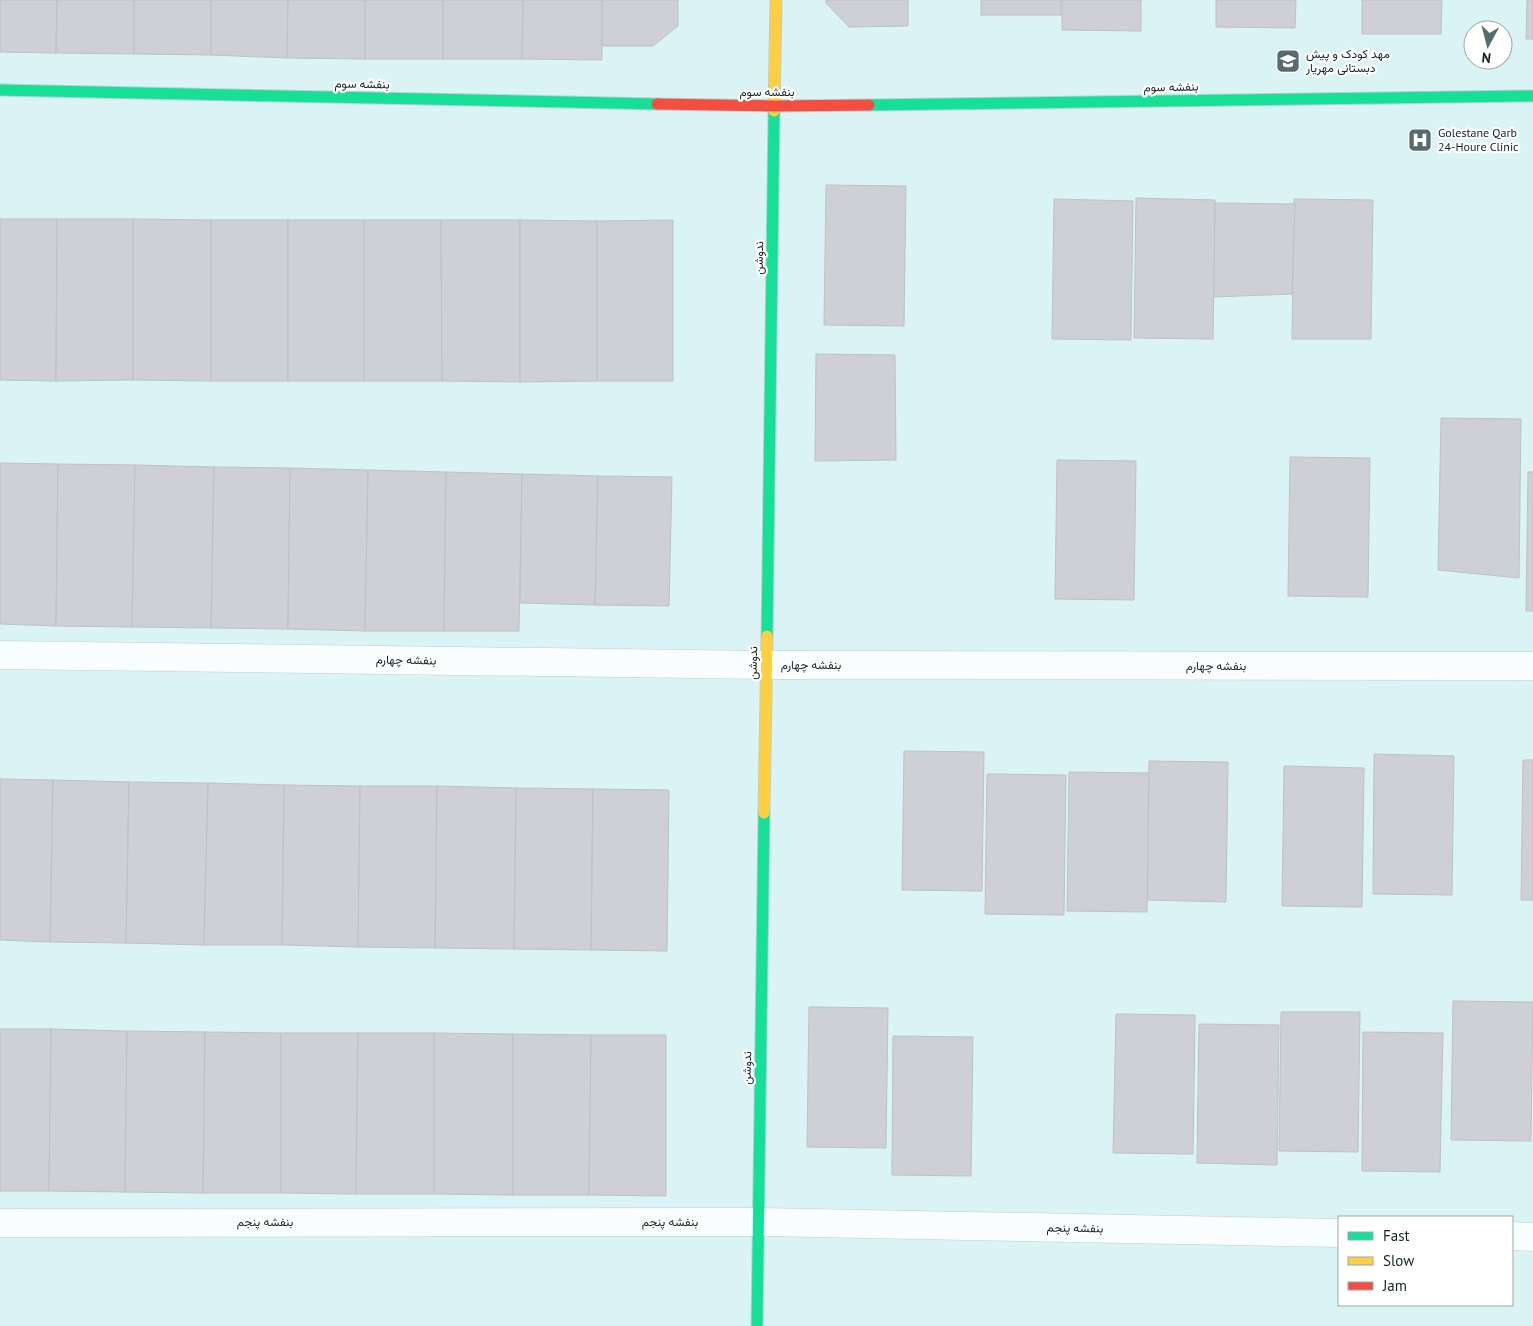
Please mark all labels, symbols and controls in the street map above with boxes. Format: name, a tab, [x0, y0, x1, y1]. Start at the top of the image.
north arrow	[1463, 20, 1513, 70]
place label: مهد کودک و پیش دبستانی مهریار	[1305, 46, 1390, 76]
school or university icon: مهد کودک و پیش دبستانی مهریار	[1275, 48, 1301, 74]
text: N	[1481, 48, 1492, 67]
street label: بنفشه سوم	[334, 76, 390, 92]
street label: بنفشه سوم	[1143, 79, 1199, 95]
street label: بنفشه سوم	[739, 84, 795, 100]
place label: Golestane Qarb 24-Houre Clinic	[1438, 125, 1519, 154]
hospital icon: Golestane Qarb 24-Houre Clinic	[1407, 127, 1433, 153]
street label: ندوشن	[751, 241, 767, 275]
street label: ندوشن	[745, 646, 761, 680]
street label: بنفشه چهارم	[376, 651, 436, 669]
street label: بنفشه چهارم	[781, 657, 841, 673]
street label: بنفشه چهارم	[1186, 658, 1246, 674]
street label: ندوشن	[739, 1051, 755, 1085]
street label: بنفشه پنجم	[237, 1214, 293, 1230]
street label: بنفشه پنجم	[642, 1214, 698, 1230]
legend	[1338, 1216, 1513, 1306]
street label: بنفشه پنجم	[1047, 1220, 1103, 1236]
text: Fast	[1383, 1226, 1410, 1245]
text: Slow	[1383, 1251, 1414, 1270]
text: Jam	[1382, 1276, 1407, 1295]

